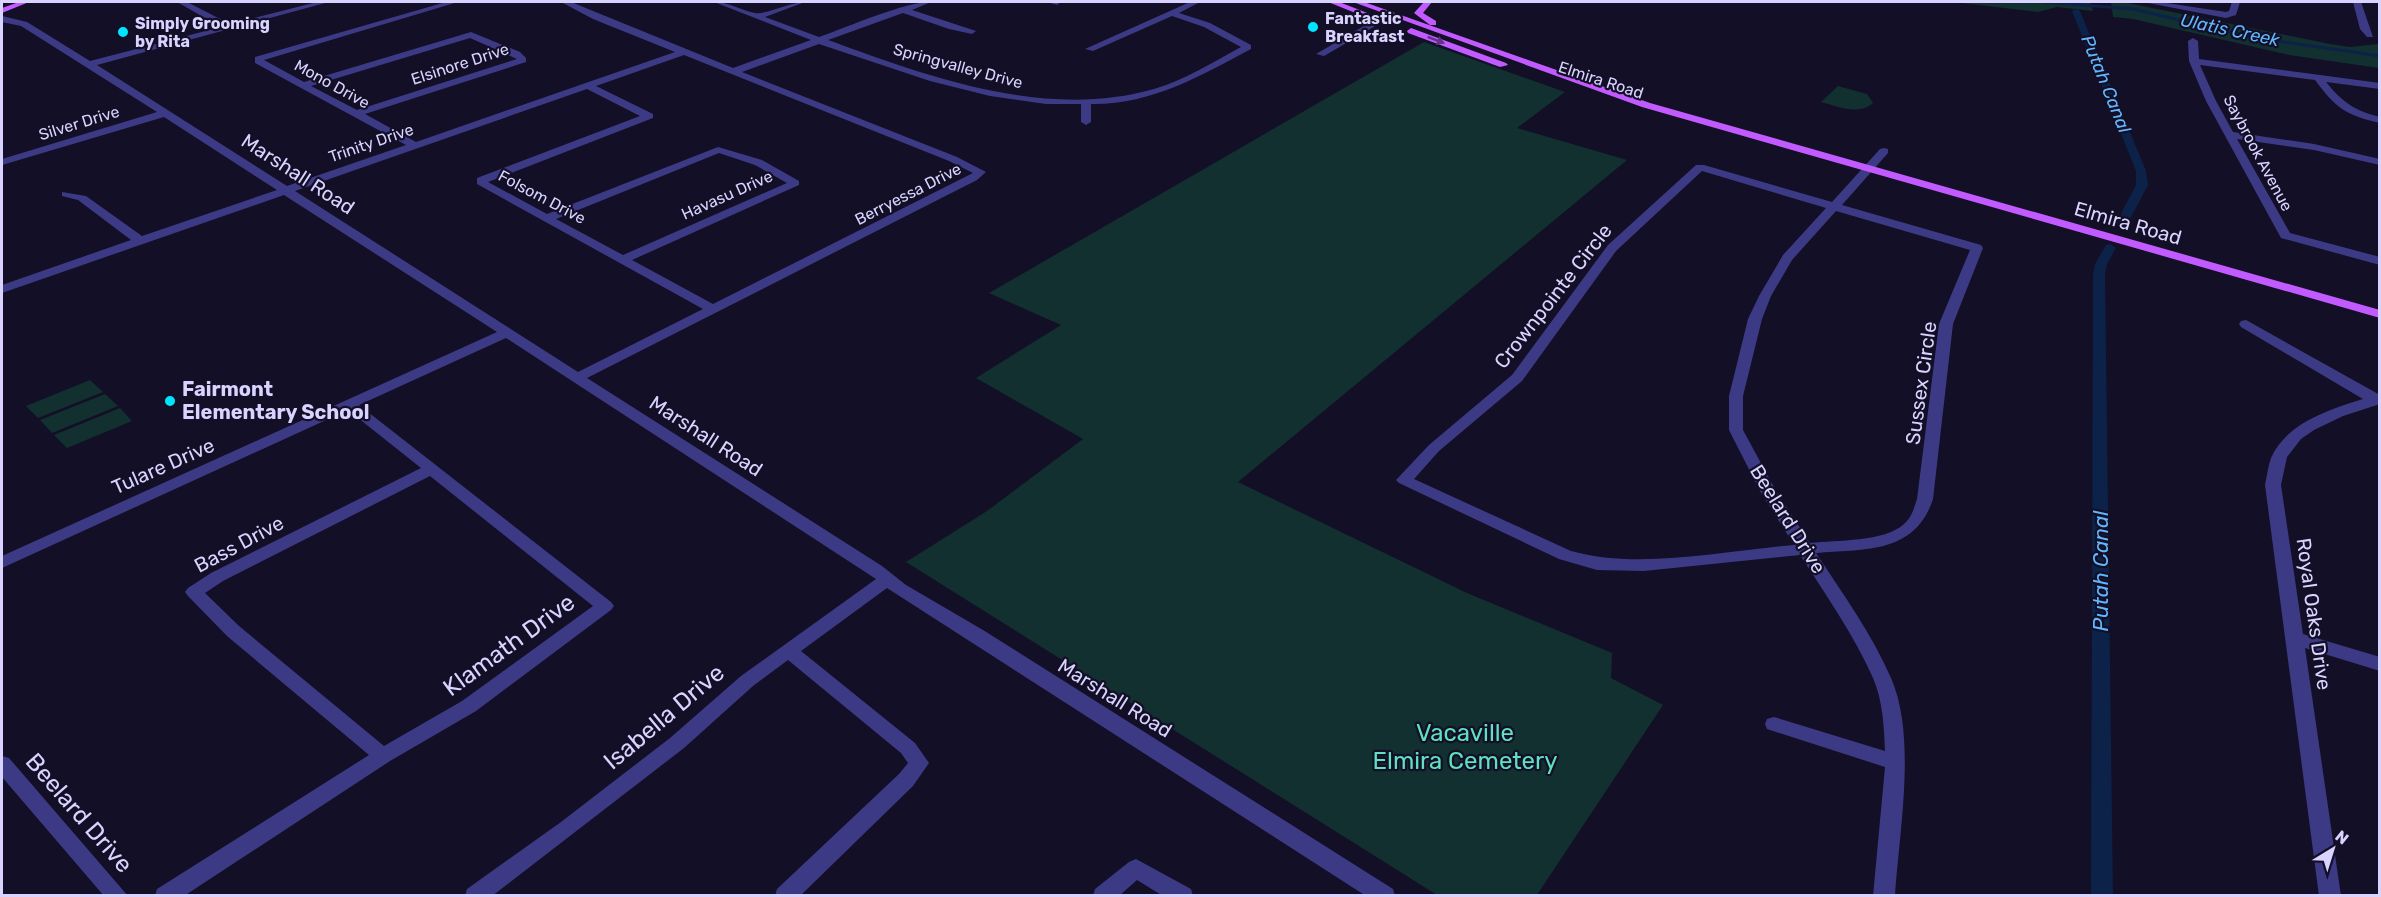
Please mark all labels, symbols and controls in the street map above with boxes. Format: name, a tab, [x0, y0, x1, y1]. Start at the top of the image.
place label: Fantastic Breakfast	[1325, 9, 1405, 46]
water label: Ulatis Creek	[2178, 9, 2282, 51]
place label: Simply Grooming by Rita	[135, 14, 270, 51]
marker: Fantastic Breakfast	[1306, 20, 1320, 34]
marker: Simply Grooming by Rita	[116, 25, 130, 39]
water label: Putah Canal	[2076, 32, 2136, 137]
one-way arrow	[1427, 36, 1445, 45]
street label: Elsinore Drive	[409, 39, 511, 89]
street label: Springvalley Drive	[891, 40, 1025, 92]
street label: Mono Drive	[291, 56, 373, 112]
street label: Elmira Road	[1556, 57, 1646, 103]
street label: Saybrook Avenue	[2219, 92, 2297, 214]
street label: Silver Drive	[36, 102, 122, 144]
street label: Trinity Drive	[326, 120, 416, 166]
street label: Marshall Road	[237, 129, 359, 219]
street label: Berryessa Drive	[852, 159, 964, 229]
street label: Folsom Drive	[495, 166, 589, 228]
street label: Havasu Drive	[679, 166, 776, 224]
street label: Elmira Road	[2072, 196, 2184, 250]
street label: Crownpointe Circle	[1489, 219, 1617, 373]
street label: Sussex Circle	[1900, 320, 1942, 446]
place label: Fairmont Elementary School	[182, 377, 369, 424]
street label: Marshall Road	[645, 391, 767, 481]
marker: Fairmont Elementary School	[163, 394, 177, 408]
street label: Tulare Drive	[108, 433, 218, 499]
street label: Beelard Drive	[1745, 460, 1831, 578]
street label: Bass Drive	[190, 510, 288, 578]
water label: Putah Canal	[2088, 510, 2113, 631]
street label: Royal Oaks Drive	[2291, 536, 2337, 692]
street label: Klamath Drive	[438, 588, 580, 702]
street label: Marshall Road	[1054, 653, 1176, 743]
street label: Isabella Drive	[598, 659, 730, 775]
park label: Vacaville Elmira Cemetery	[1373, 719, 1557, 775]
street label: Beelard Drive	[20, 748, 138, 878]
north arrow	[2303, 819, 2363, 879]
text: N	[2332, 827, 2352, 849]

